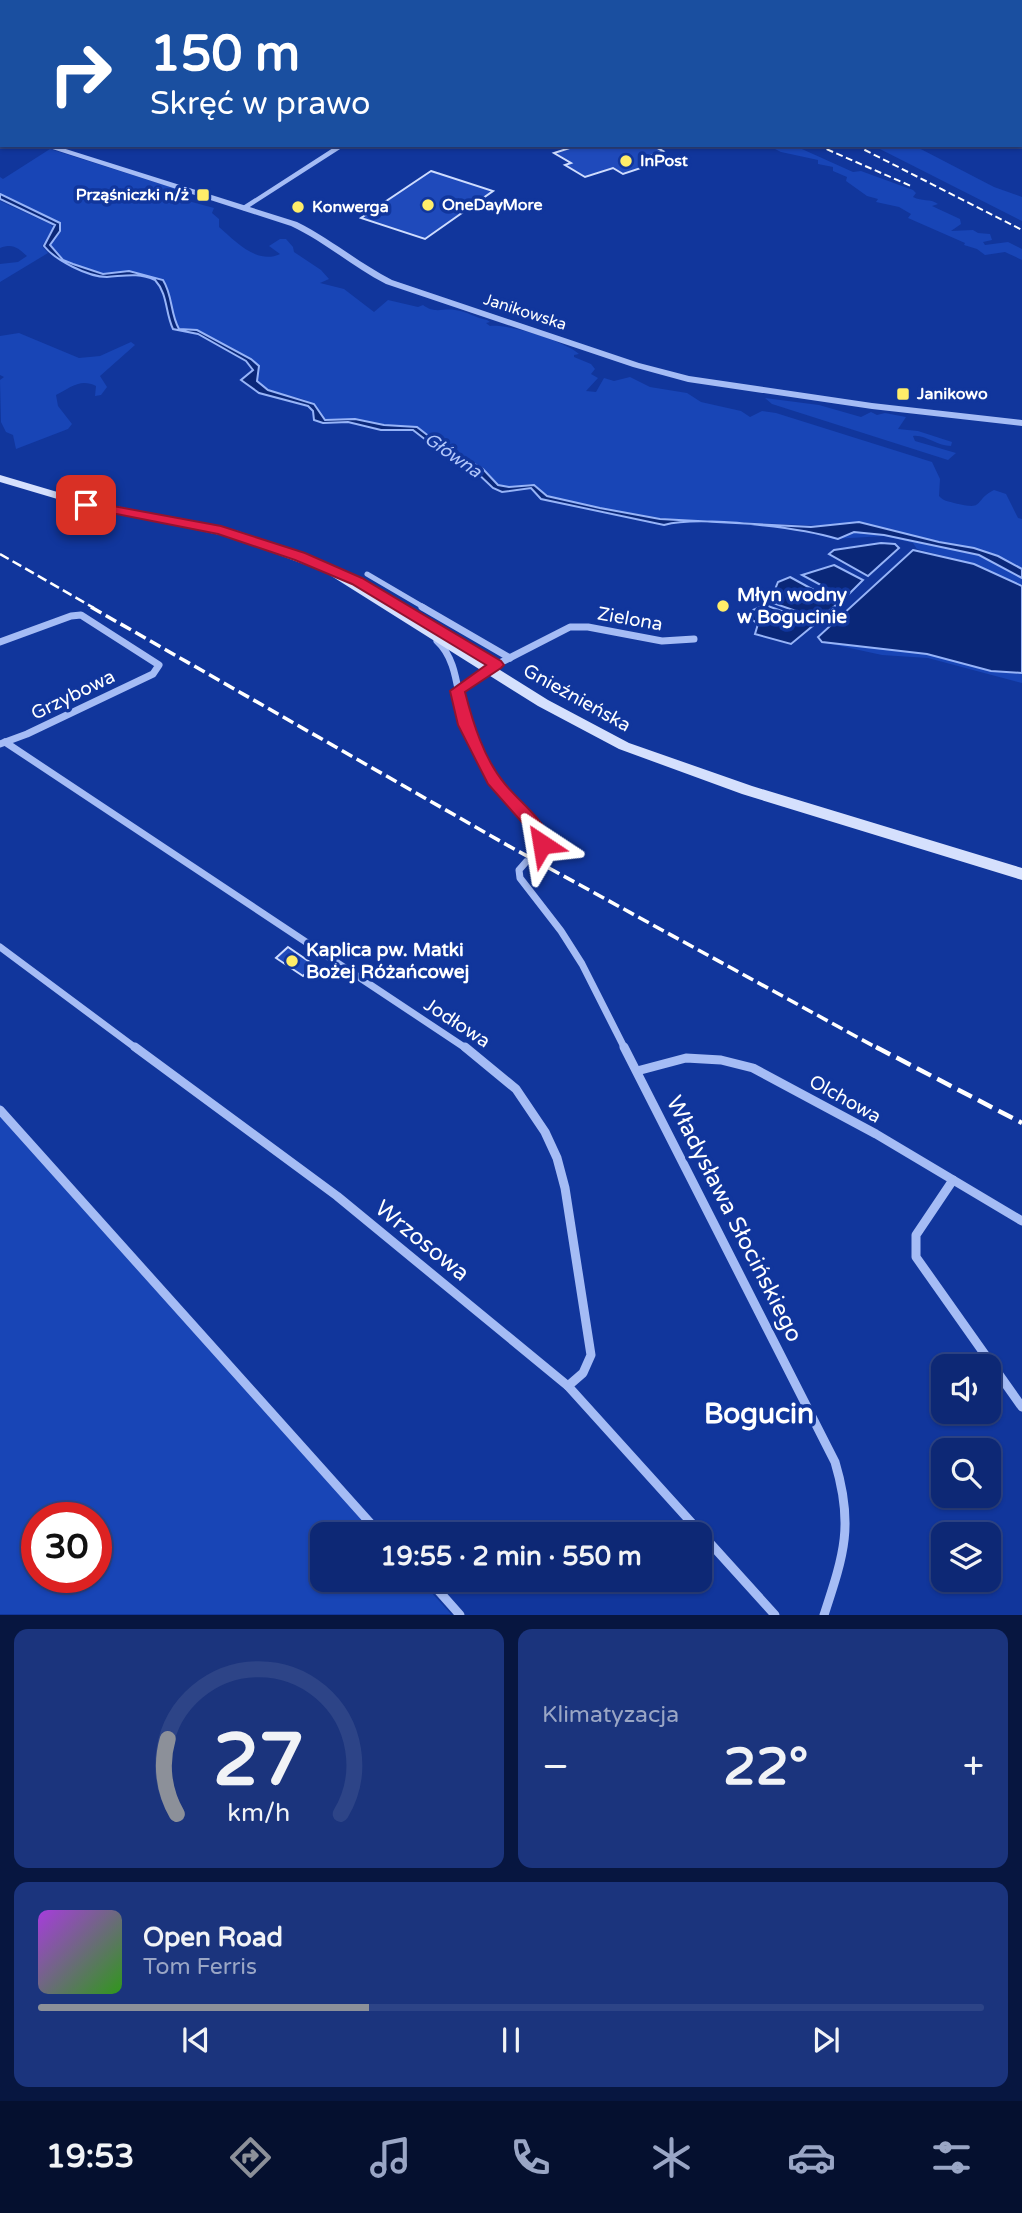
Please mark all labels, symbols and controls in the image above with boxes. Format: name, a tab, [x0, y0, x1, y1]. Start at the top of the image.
text: 150 m	[150, 25, 300, 84]
icon: right	[35, 28, 126, 119]
text: Skręć w prawo	[150, 85, 371, 123]
place label: InPost	[640, 151, 689, 171]
marker: InPost	[618, 153, 634, 169]
place label: Prząśniczki n/ż	[76, 185, 189, 205]
marker: Prząśniczki n/ż	[195, 187, 211, 203]
place label: OneDayMore	[442, 195, 543, 215]
place label: Konwerga	[312, 197, 389, 217]
marker: OneDayMore	[420, 197, 436, 213]
marker: Konwerga	[290, 199, 306, 215]
street label: Janikowska	[481, 289, 569, 335]
place label: Janikowo	[916, 384, 988, 404]
marker: Janikowo	[895, 386, 911, 402]
water label: Główna	[420, 428, 486, 483]
pin	[56, 475, 116, 535]
icon: arrive	[67, 486, 105, 524]
place label: Młyn wodny w Bogucinie	[737, 584, 848, 629]
marker: Młyn wodny w Bogucinie	[715, 598, 731, 614]
street label: Zielona	[596, 602, 664, 636]
street label: Gnieźnieńska	[519, 659, 635, 737]
street label: Grzybowa	[28, 665, 118, 725]
position arrow	[505, 807, 579, 881]
place label: Kaplica pw. Matki Bożej Różańcowej	[306, 939, 469, 984]
marker: Kaplica pw. Matki Bożej Różańcowej	[284, 953, 300, 969]
street label: Jodłowa	[420, 994, 494, 1052]
street label: Olchowa	[805, 1070, 885, 1128]
street label: Władysława Słocińskiego	[660, 1091, 808, 1347]
street label: Wrzosowa	[369, 1194, 475, 1288]
map controls	[931, 1354, 1001, 1592]
button: sound	[931, 1354, 1001, 1424]
district label: Bogucin	[704, 1397, 814, 1431]
button: search	[931, 1438, 1001, 1508]
speed limit sign: 30	[21, 1502, 112, 1593]
button: layers	[931, 1522, 1001, 1592]
text: 19:55 · 2 min · 550 m	[380, 1541, 642, 1572]
text: Klimatyzacja	[542, 1701, 679, 1729]
text: 27	[213, 1718, 305, 1806]
text: 22°	[723, 1736, 808, 1799]
text: −	[542, 1744, 569, 1790]
text: +	[963, 1744, 984, 1790]
text: km/h	[228, 1798, 290, 1828]
text: Open Road	[143, 1922, 283, 1953]
text: Tom Ferris	[143, 1953, 257, 1981]
icon: previous	[177, 2021, 215, 2059]
icon: pause	[492, 2021, 530, 2059]
icon: next	[807, 2021, 845, 2059]
icon: directions	[226, 2133, 275, 2182]
icon: music	[366, 2133, 415, 2182]
icon: phone	[506, 2133, 555, 2182]
icon: climate	[647, 2133, 696, 2182]
icon: car	[787, 2133, 836, 2182]
icon: filters	[927, 2133, 976, 2182]
text: 19:53	[46, 2138, 134, 2176]

